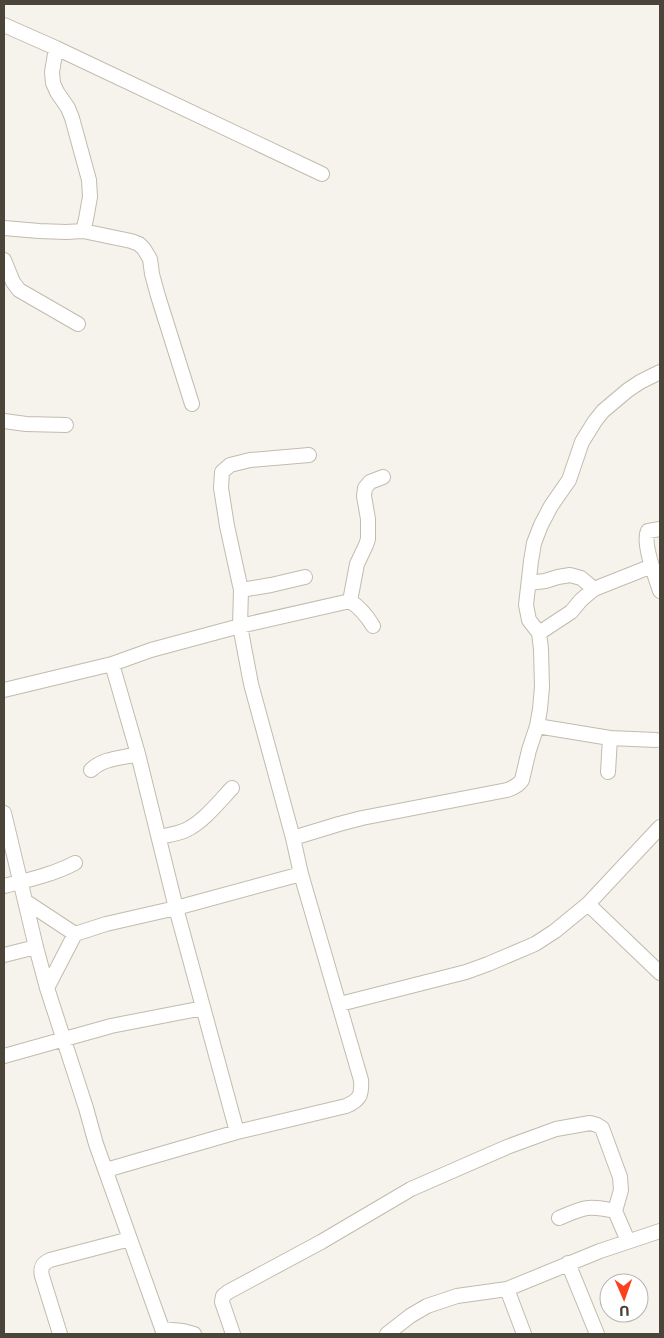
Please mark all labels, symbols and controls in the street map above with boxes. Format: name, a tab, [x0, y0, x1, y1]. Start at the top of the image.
north arrow	[599, 1273, 649, 1323]
text: U	[619, 1303, 630, 1320]

